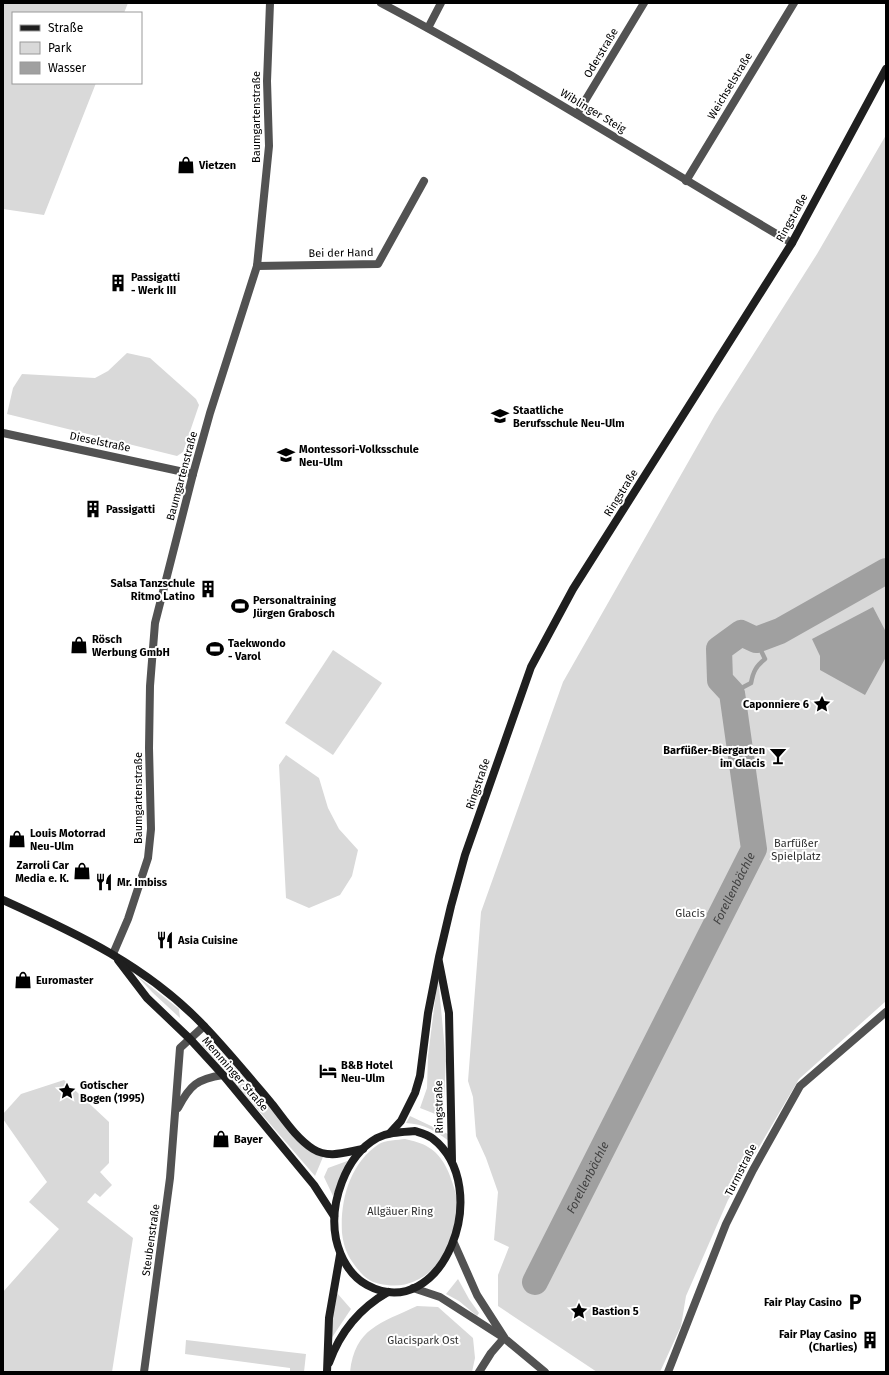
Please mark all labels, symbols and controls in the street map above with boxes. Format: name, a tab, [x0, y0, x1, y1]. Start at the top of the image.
legend	[12, 12, 142, 84]
text: Straße	[48, 21, 83, 35]
street label: Oderstraße	[581, 26, 621, 80]
text: Park	[48, 41, 72, 55]
street label: Weichselstraße	[705, 50, 755, 122]
text: Wasser	[48, 61, 87, 75]
street label: Baumgartenstraße	[250, 71, 263, 163]
street label: Wiblinger Steig	[558, 86, 629, 136]
shop icon: Vietzen	[176, 155, 196, 175]
place label: Vietzen	[198, 159, 236, 172]
street label: Ringstraße	[773, 192, 811, 244]
street label: Bei der Hand	[308, 246, 374, 260]
place label: Passigatti - Werk III	[131, 271, 180, 297]
building icon: Passigatti - Werk III	[108, 273, 128, 293]
place label: Staatliche Berufsschule Neu-Ulm	[513, 404, 625, 430]
school or university icon: Staatliche Berufsschule Neu-Ulm	[490, 406, 510, 426]
street label: Dieselstraße	[68, 429, 132, 455]
street label: Baumgartenstraße	[164, 430, 200, 522]
place label: Montessori-Volksschule Neu-Ulm	[299, 443, 419, 469]
school or university icon: Montessori-Volksschule Neu-Ulm	[276, 445, 296, 465]
street label: Ringstraße	[601, 467, 641, 519]
building icon: Passigatti	[83, 499, 103, 519]
place label: Passigatti	[106, 503, 155, 516]
place label: Salsa Tanzschule Ritmo Latino	[110, 577, 196, 603]
building icon: Salsa Tanzschule Ritmo Latino	[198, 579, 218, 599]
place label: Personaltraining Jürgen Grabosch	[252, 594, 337, 620]
sports icon: Personaltraining Jürgen Grabosch	[230, 596, 250, 616]
place label: Rösch Werbung GmbH	[92, 633, 170, 659]
shop icon: Rösch Werbung GmbH	[69, 635, 89, 655]
place label: Taekwondo - Varol	[228, 637, 286, 663]
sports icon: Taekwondo - Varol	[205, 639, 225, 659]
place icon: Caponniere 6	[812, 694, 832, 714]
place label: Caponniere 6	[743, 698, 809, 711]
place label: Barfüßer-Biergarten im Glacis	[663, 744, 766, 770]
bar icon: Barfüßer-Biergarten im Glacis	[768, 746, 788, 766]
street label: Baumgartenstraße	[132, 752, 145, 844]
street label: Ringstraße	[463, 757, 493, 811]
place label: Louis Motorrad Neu-Ulm	[30, 827, 106, 853]
shop icon: Louis Motorrad Neu-Ulm	[7, 829, 27, 849]
park label: Barfüßer Spielplatz	[771, 837, 821, 863]
water label: Forellenbächle	[710, 850, 758, 927]
place label: Zarroli Car Media e. K.	[15, 859, 70, 885]
shop icon: Zarroli Car Media e. K.	[72, 861, 92, 881]
restaurant icon: Mr. Imbiss	[94, 872, 114, 892]
place label: Mr. Imbiss	[117, 876, 168, 889]
park label: Glacis	[675, 907, 705, 920]
restaurant icon: Asia Cuisine	[155, 930, 175, 950]
place label: Asia Cuisine	[177, 934, 238, 947]
shop icon: Euromaster	[13, 970, 33, 990]
place label: Euromaster	[36, 974, 94, 987]
street label: Memminger Straße	[199, 1034, 271, 1114]
place label: B&B Hotel Neu-Ulm	[341, 1059, 393, 1085]
hotel icon: B&B Hotel Neu-Ulm	[318, 1061, 338, 1081]
place label: Gotischer Bogen (1995)	[80, 1079, 145, 1105]
street label: Ringstraße	[432, 1080, 446, 1134]
place icon: Gotischer Bogen (1995)	[57, 1081, 77, 1101]
shop icon: Bayer	[211, 1129, 231, 1149]
place label: Bayer	[234, 1133, 263, 1146]
water label: Forellenbächle	[564, 1139, 612, 1216]
street label: Turmstraße	[722, 1142, 760, 1198]
street label: Steubenstraße	[140, 1203, 162, 1277]
park label: Allgäuer Ring	[367, 1205, 433, 1218]
parking icon: Fair Play Casino	[845, 1292, 865, 1312]
place label: Fair Play Casino	[764, 1296, 843, 1309]
place icon: Bastion 5	[569, 1301, 589, 1321]
place label: Bastion 5	[592, 1305, 639, 1318]
place label: Fair Play Casino (Charlies)	[779, 1328, 858, 1354]
building icon: Fair Play Casino (Charlies)	[860, 1330, 880, 1350]
park label: Glacispark Ost	[387, 1334, 459, 1347]

